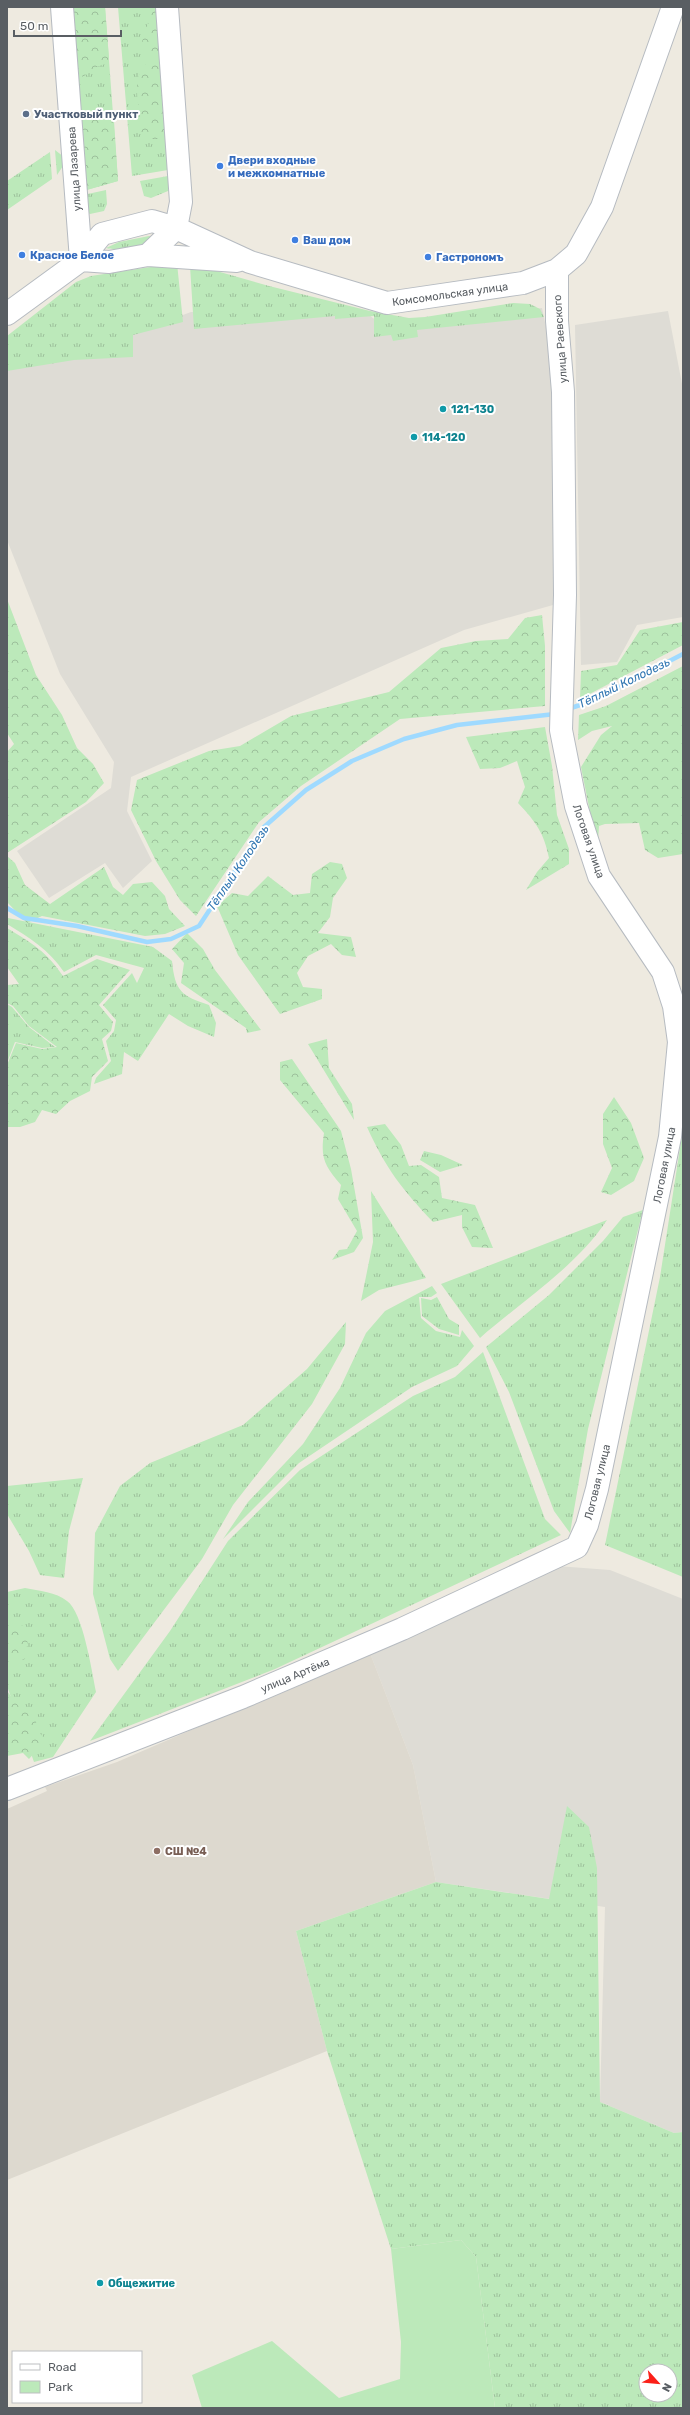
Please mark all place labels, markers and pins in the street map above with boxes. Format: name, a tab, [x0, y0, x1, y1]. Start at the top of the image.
place label: Участковый пункт	[34, 108, 138, 121]
marker: Участковый пункт	[21, 109, 31, 119]
place label: Двери входные и межкомнатные	[228, 154, 326, 180]
marker: Двери входные и межкомнатные	[215, 161, 225, 171]
place label: Ваш дом	[303, 234, 351, 247]
marker: Ваш дом	[290, 235, 300, 245]
place label: Красное Белое	[30, 249, 115, 262]
marker: Красное Белое	[17, 250, 27, 260]
place label: Гастрономъ	[436, 251, 504, 264]
marker: Гастрономъ	[423, 252, 433, 262]
place label: 121-130	[451, 403, 494, 416]
marker: 121-130	[438, 404, 448, 414]
place label: 114-120	[422, 431, 466, 444]
marker: 114-120	[409, 432, 419, 442]
place label: СШ №4	[165, 1845, 207, 1858]
marker: СШ №4	[152, 1846, 162, 1856]
place label: Общежитие	[108, 2277, 176, 2290]
marker: Общежитие	[95, 2278, 105, 2288]

